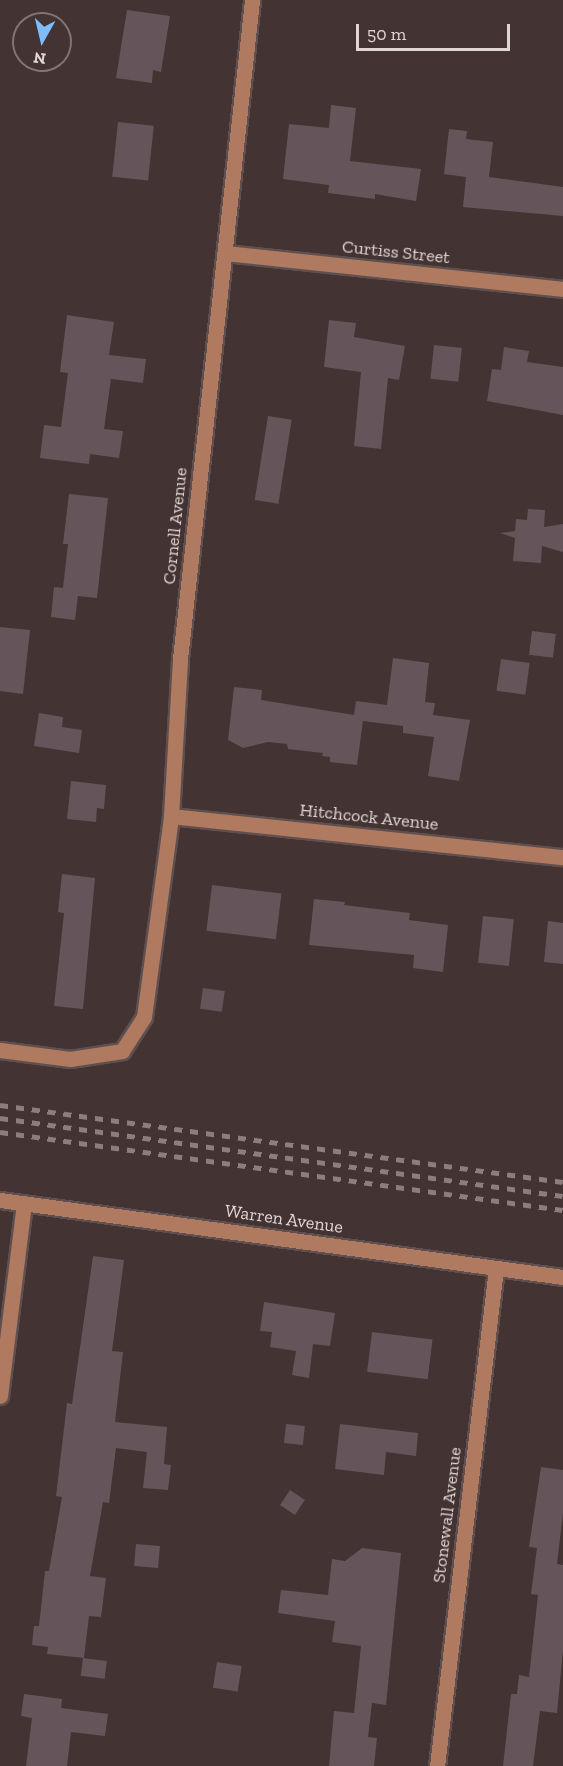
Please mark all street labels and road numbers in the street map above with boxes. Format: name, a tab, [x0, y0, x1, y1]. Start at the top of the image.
street label: Curtiss Street	[341, 236, 451, 268]
street label: Cornell Avenue	[158, 466, 192, 586]
street label: Hitchcock Avenue	[298, 799, 440, 835]
street label: Warren Avenue	[223, 1200, 345, 1238]
street label: Stonewall Avenue	[428, 1446, 466, 1584]

